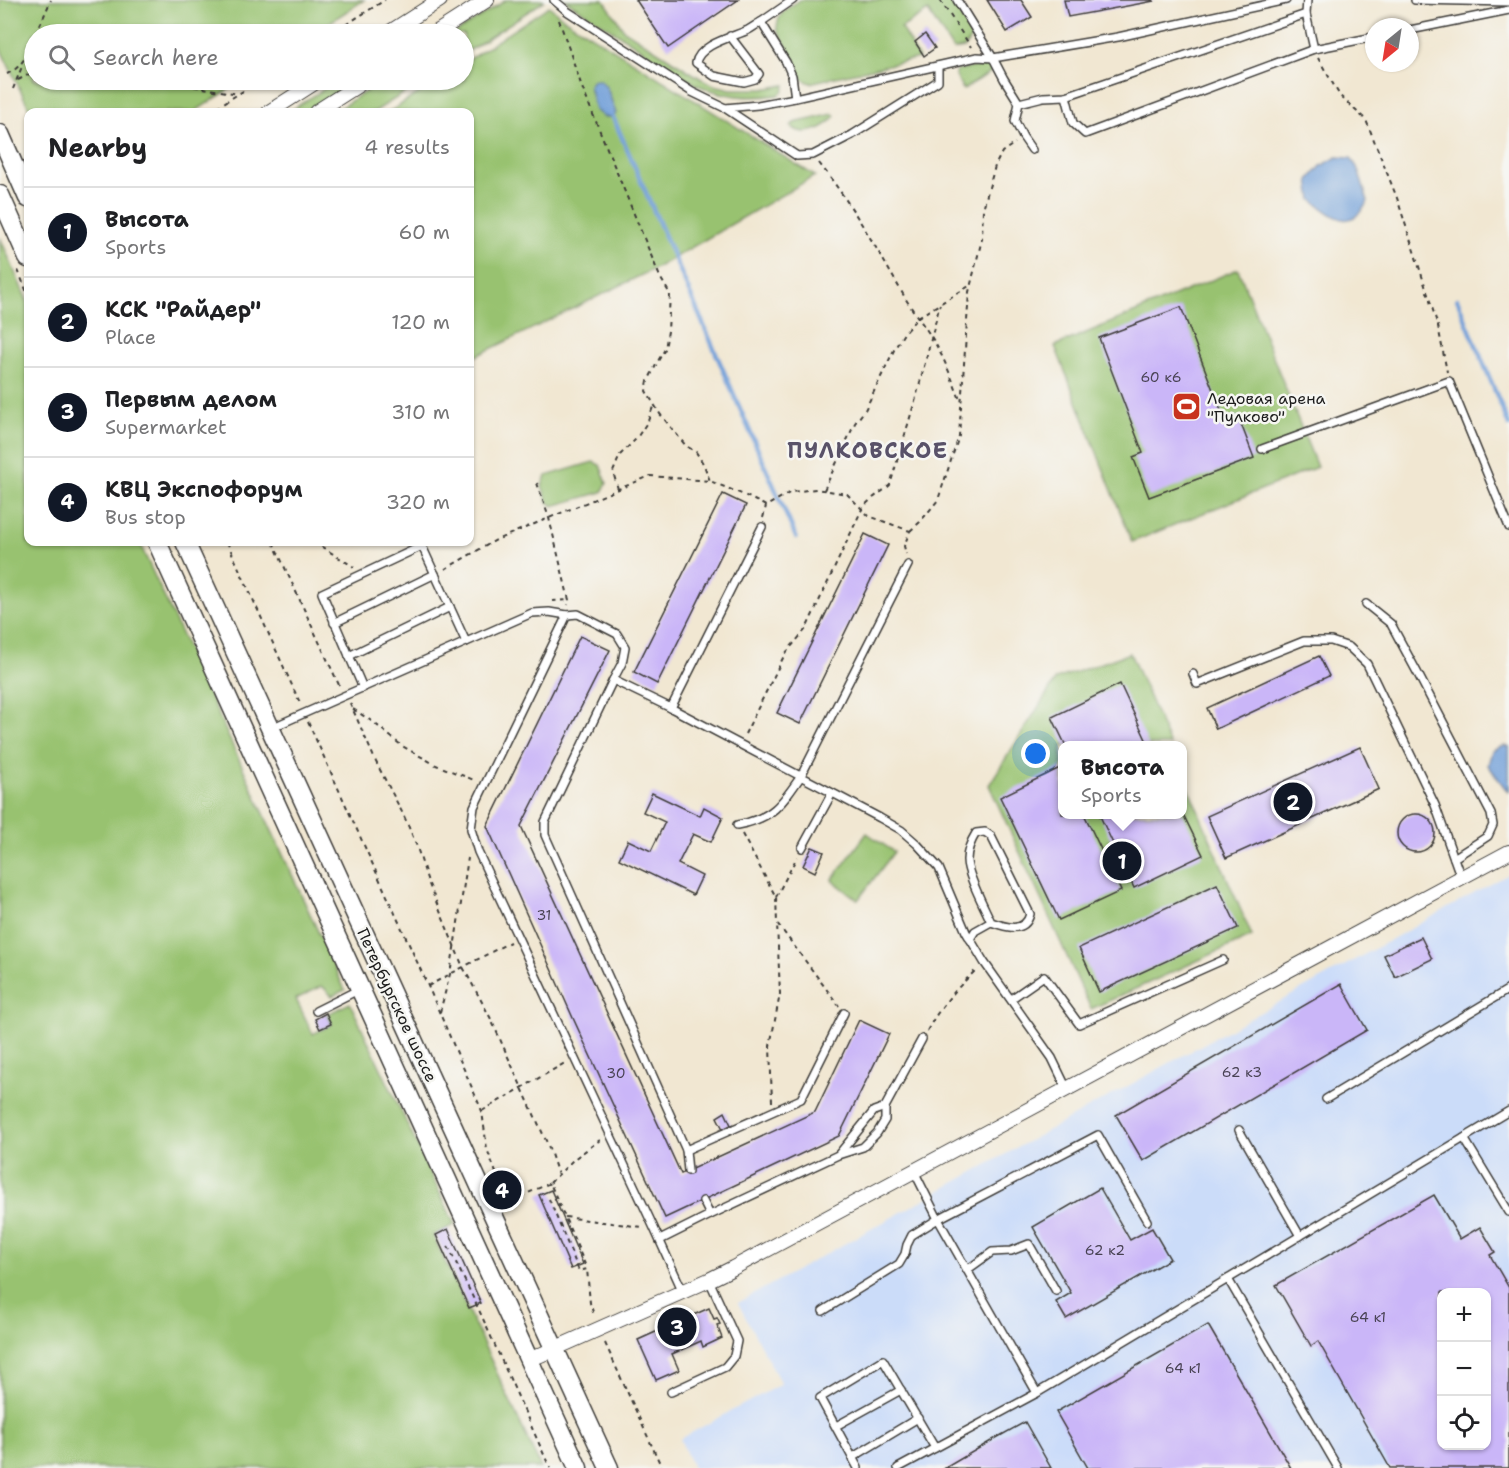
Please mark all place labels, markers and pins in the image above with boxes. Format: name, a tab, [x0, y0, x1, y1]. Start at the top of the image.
place label: Ледовая арена "Пулково"	[1207, 388, 1326, 427]
sports icon: Ледовая арена "Пулково"	[1170, 391, 1202, 423]
pin: 2	[1274, 780, 1312, 824]
pin: 1	[1102, 838, 1142, 884]
pin: 4	[482, 1168, 522, 1212]
pin: 3	[658, 1304, 696, 1350]

